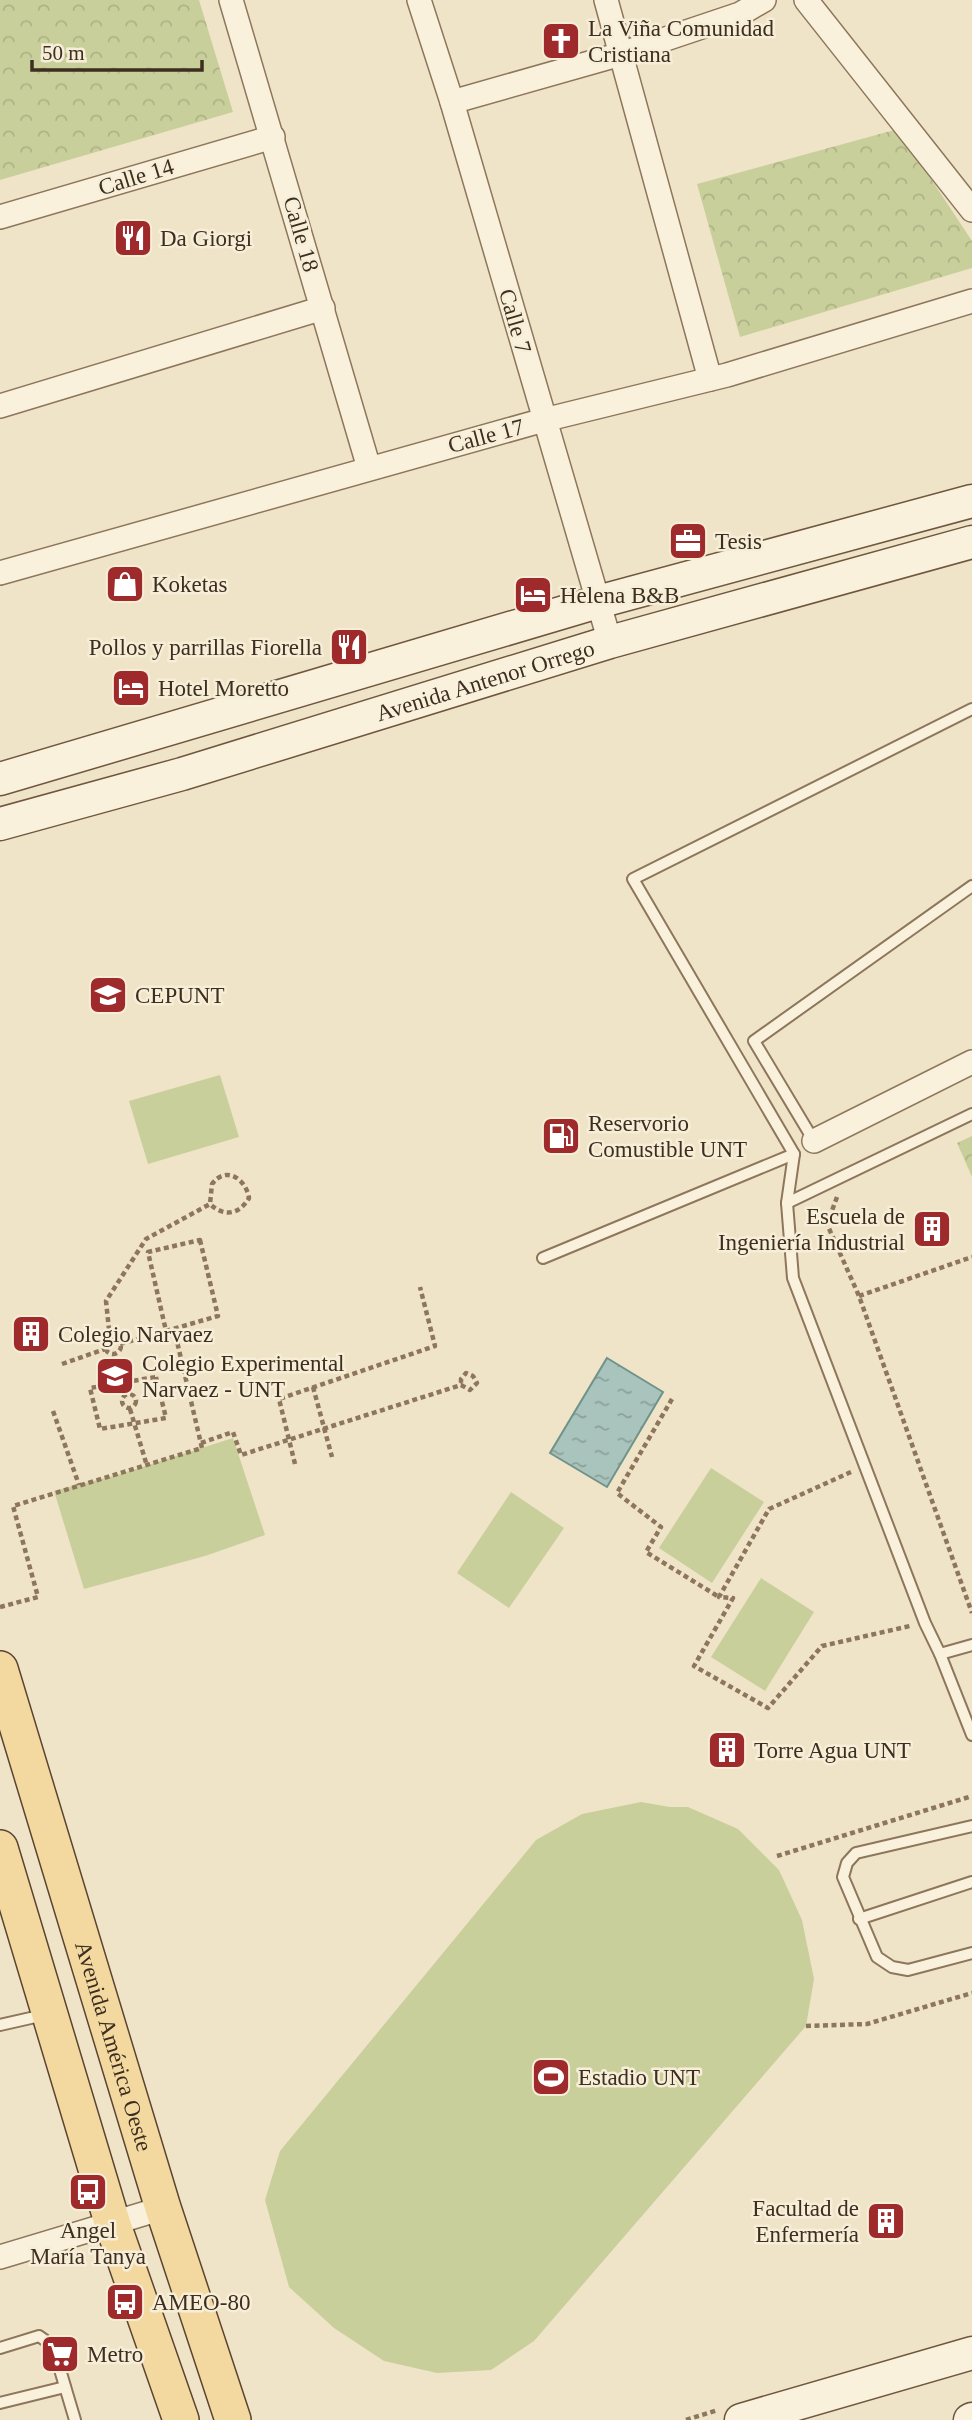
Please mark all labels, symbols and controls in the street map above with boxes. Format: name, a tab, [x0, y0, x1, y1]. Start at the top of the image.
place label: La Viña Comunidad Cristiana	[588, 16, 774, 67]
church icon: La Viña Comunidad Cristiana	[540, 20, 582, 62]
scale bar	[32, 28, 201, 72]
text: 50 m	[42, 41, 85, 65]
street label: Calle 14	[95, 154, 177, 200]
street label: Calle 18	[278, 193, 324, 275]
restaurant icon: Da Giorgi	[112, 217, 154, 259]
place label: Da Giorgi	[160, 226, 252, 251]
street label: Calle 7	[494, 286, 536, 356]
street label: Calle 17	[445, 414, 527, 458]
office icon: Tesis	[667, 520, 709, 562]
place label: Tesis	[715, 529, 762, 554]
shop icon: Koketas	[104, 563, 146, 605]
place label: Koketas	[152, 572, 227, 597]
hotel icon: Helena B&B	[512, 574, 554, 616]
place label: Helena B&B	[560, 583, 679, 608]
restaurant icon: Pollos y parrillas Fiorella	[328, 626, 370, 668]
place label: Pollos y parrillas Fiorella	[89, 635, 322, 660]
street label: Avenida Antenor Orrego	[373, 635, 597, 726]
hotel icon: Hotel Moretto	[110, 667, 152, 709]
place label: Hotel Moretto	[158, 676, 289, 701]
school or university icon: CEPUNT	[87, 974, 129, 1016]
place label: CEPUNT	[135, 983, 224, 1008]
place label: Reservorio Comustible UNT	[588, 1111, 747, 1162]
fuel station icon: Reservorio Comustible UNT	[540, 1115, 582, 1157]
place label: Escuela de Ingeniería Industrial	[718, 1204, 905, 1255]
building icon: Escuela de Ingeniería Industrial	[911, 1208, 953, 1250]
building icon: Colegio Narvaez	[10, 1313, 52, 1355]
place label: Colegio Narvaez	[58, 1322, 213, 1347]
place label: Colegio Experimental Narvaez - UNT	[142, 1351, 344, 1402]
school or university icon: Colegio Experimental Narvaez - UNT	[94, 1355, 136, 1397]
building icon: Torre Agua UNT	[706, 1729, 748, 1771]
place label: Torre Agua UNT	[754, 1738, 911, 1763]
street label: Avenida América Oeste	[71, 1938, 158, 2154]
sports icon: Estadio UNT	[530, 2056, 572, 2098]
place label: Estadio UNT	[578, 2065, 700, 2090]
bus stop icon: Angel María Tanya	[67, 2171, 109, 2213]
place label: Facultad de Enfermería	[752, 2196, 859, 2247]
building icon: Facultad de Enfermería	[865, 2200, 907, 2242]
place label: Angel María Tanya	[30, 2218, 146, 2269]
bus stop icon: AMEO-80	[104, 2281, 146, 2323]
place label: AMEO-80	[152, 2290, 250, 2315]
supermarket icon: Metro	[39, 2333, 81, 2375]
place label: Metro	[87, 2342, 143, 2367]

